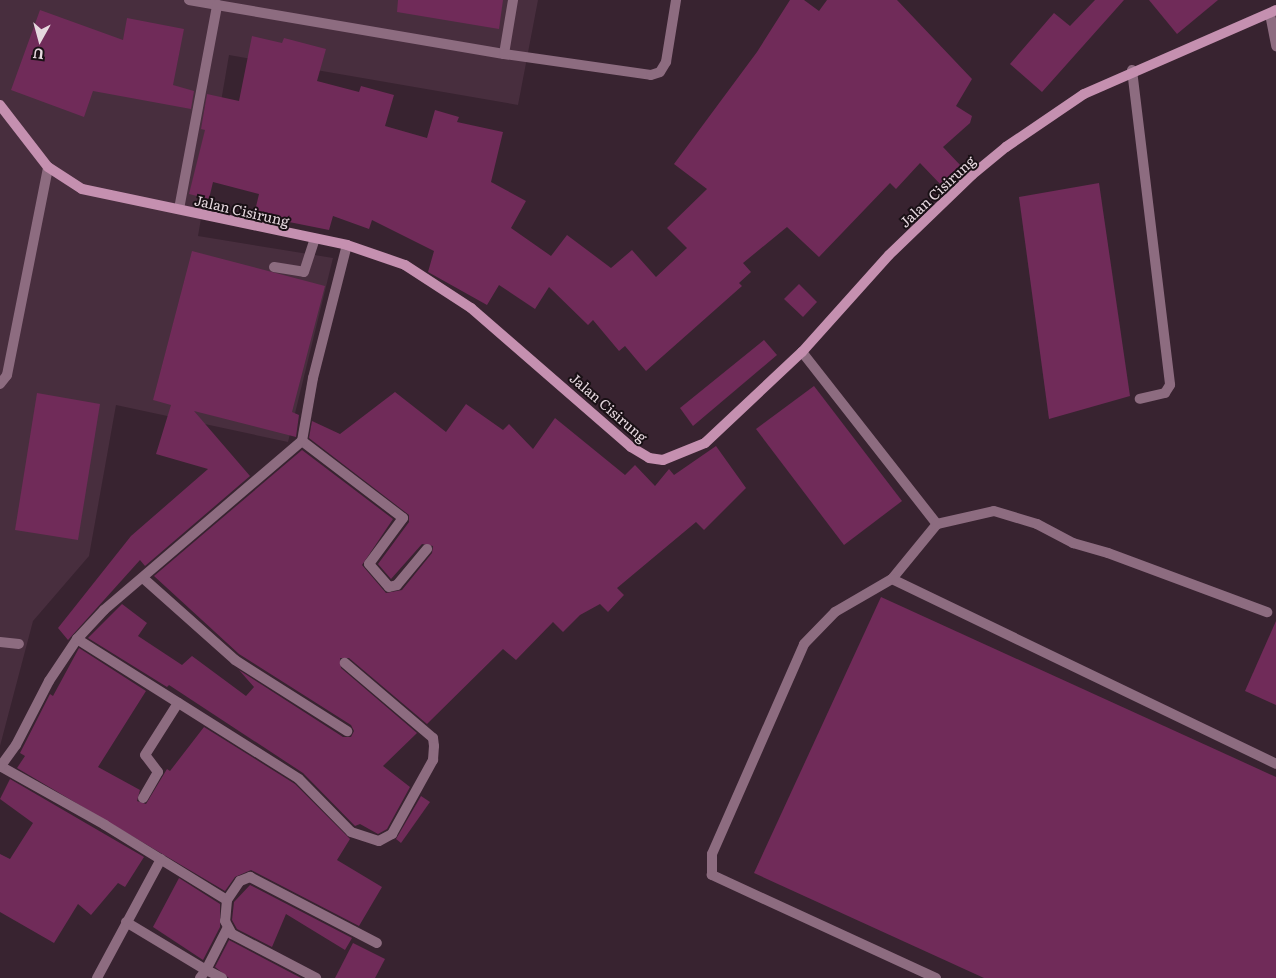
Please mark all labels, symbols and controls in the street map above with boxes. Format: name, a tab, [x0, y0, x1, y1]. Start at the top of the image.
north arrow	[15, 15, 65, 65]
text: U	[31, 44, 45, 65]
street label: Jalan Cisirung	[896, 152, 978, 230]
street label: Jalan Cisirung	[193, 191, 291, 229]
street label: Jalan Cisirung	[567, 369, 651, 445]

